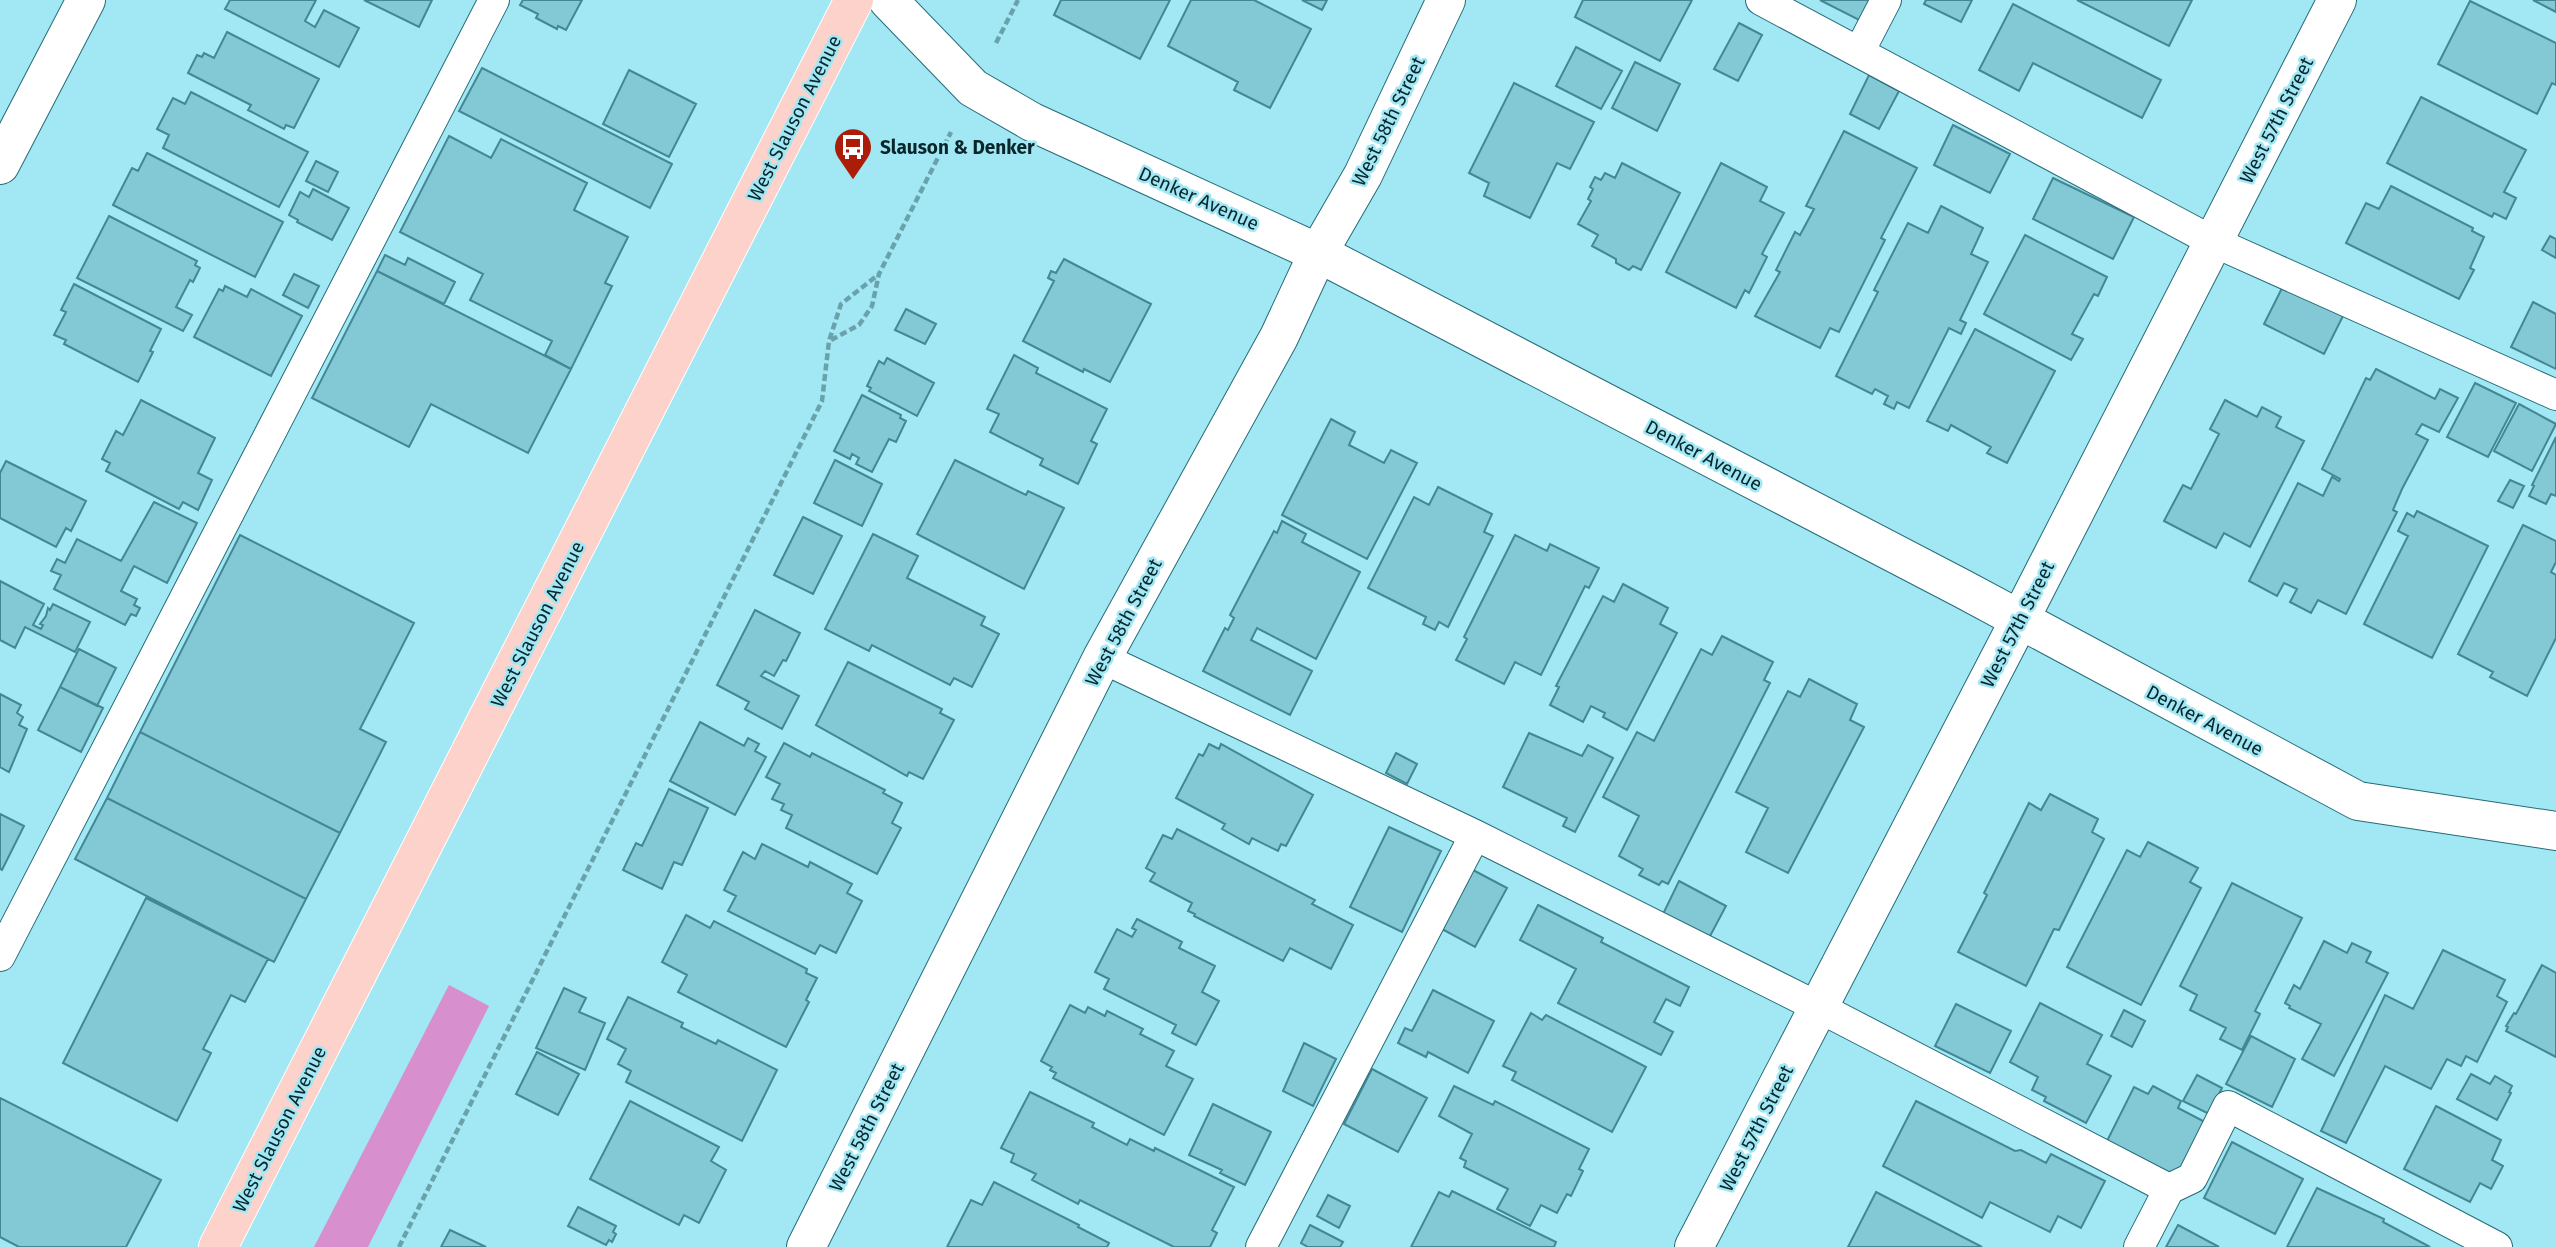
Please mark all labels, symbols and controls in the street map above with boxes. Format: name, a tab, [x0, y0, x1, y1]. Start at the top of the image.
street label: West Slauson Avenue	[743, 31, 846, 205]
street label: West 58th Street	[1347, 53, 1430, 190]
street label: West 57th Street	[2235, 53, 2318, 187]
bus stop icon: Slauson & Denker	[832, 126, 874, 181]
place label: Slauson & Denker	[880, 136, 1035, 159]
street label: Denker Avenue	[1135, 162, 1262, 235]
street label: Denker Avenue	[1641, 415, 1766, 496]
street label: West Slauson Avenue	[486, 537, 589, 711]
street label: West 58th Street	[1080, 554, 1167, 690]
street label: West 57th Street	[1976, 557, 2059, 691]
street label: Denker Avenue	[2142, 680, 2267, 761]
street label: West Slauson Avenue	[228, 1042, 331, 1216]
street label: West 58th Street	[824, 1059, 909, 1195]
street label: West 57th Street	[1715, 1061, 1798, 1195]

